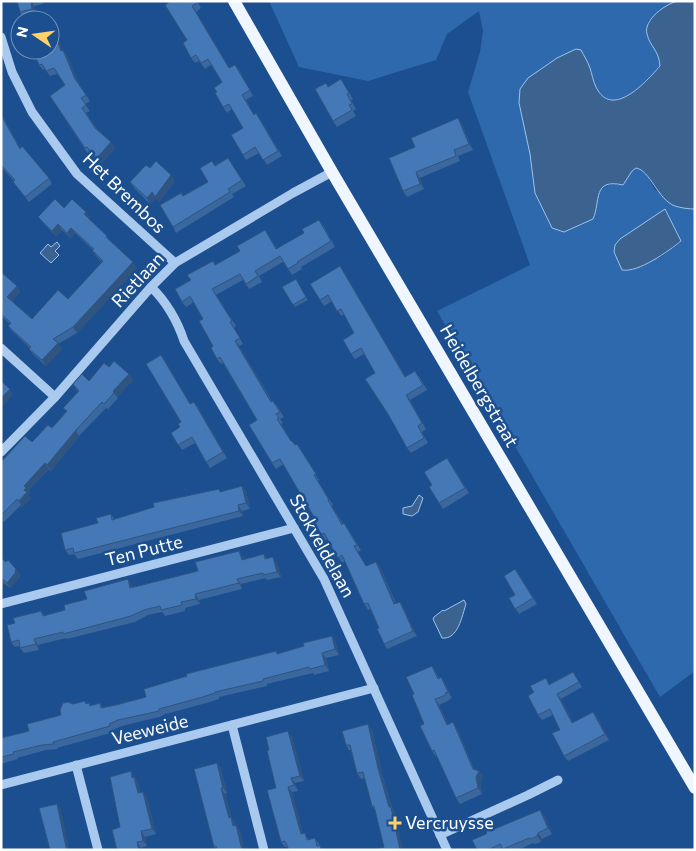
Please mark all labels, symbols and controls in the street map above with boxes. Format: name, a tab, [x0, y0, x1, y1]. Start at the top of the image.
north arrow	[10, 10, 60, 60]
text: N	[12, 25, 31, 39]
street label: Het Brembos	[79, 147, 171, 237]
street label: Rietlaan	[106, 247, 168, 311]
street label: Heidelbergstraat	[436, 320, 524, 451]
street label: Stokveldelaan	[285, 490, 360, 601]
street label: Ten Putte	[103, 530, 185, 570]
street label: Veeweide	[109, 709, 190, 749]
place label: Vercruysse	[405, 811, 494, 833]
marker: Vercruysse	[389, 817, 401, 829]

